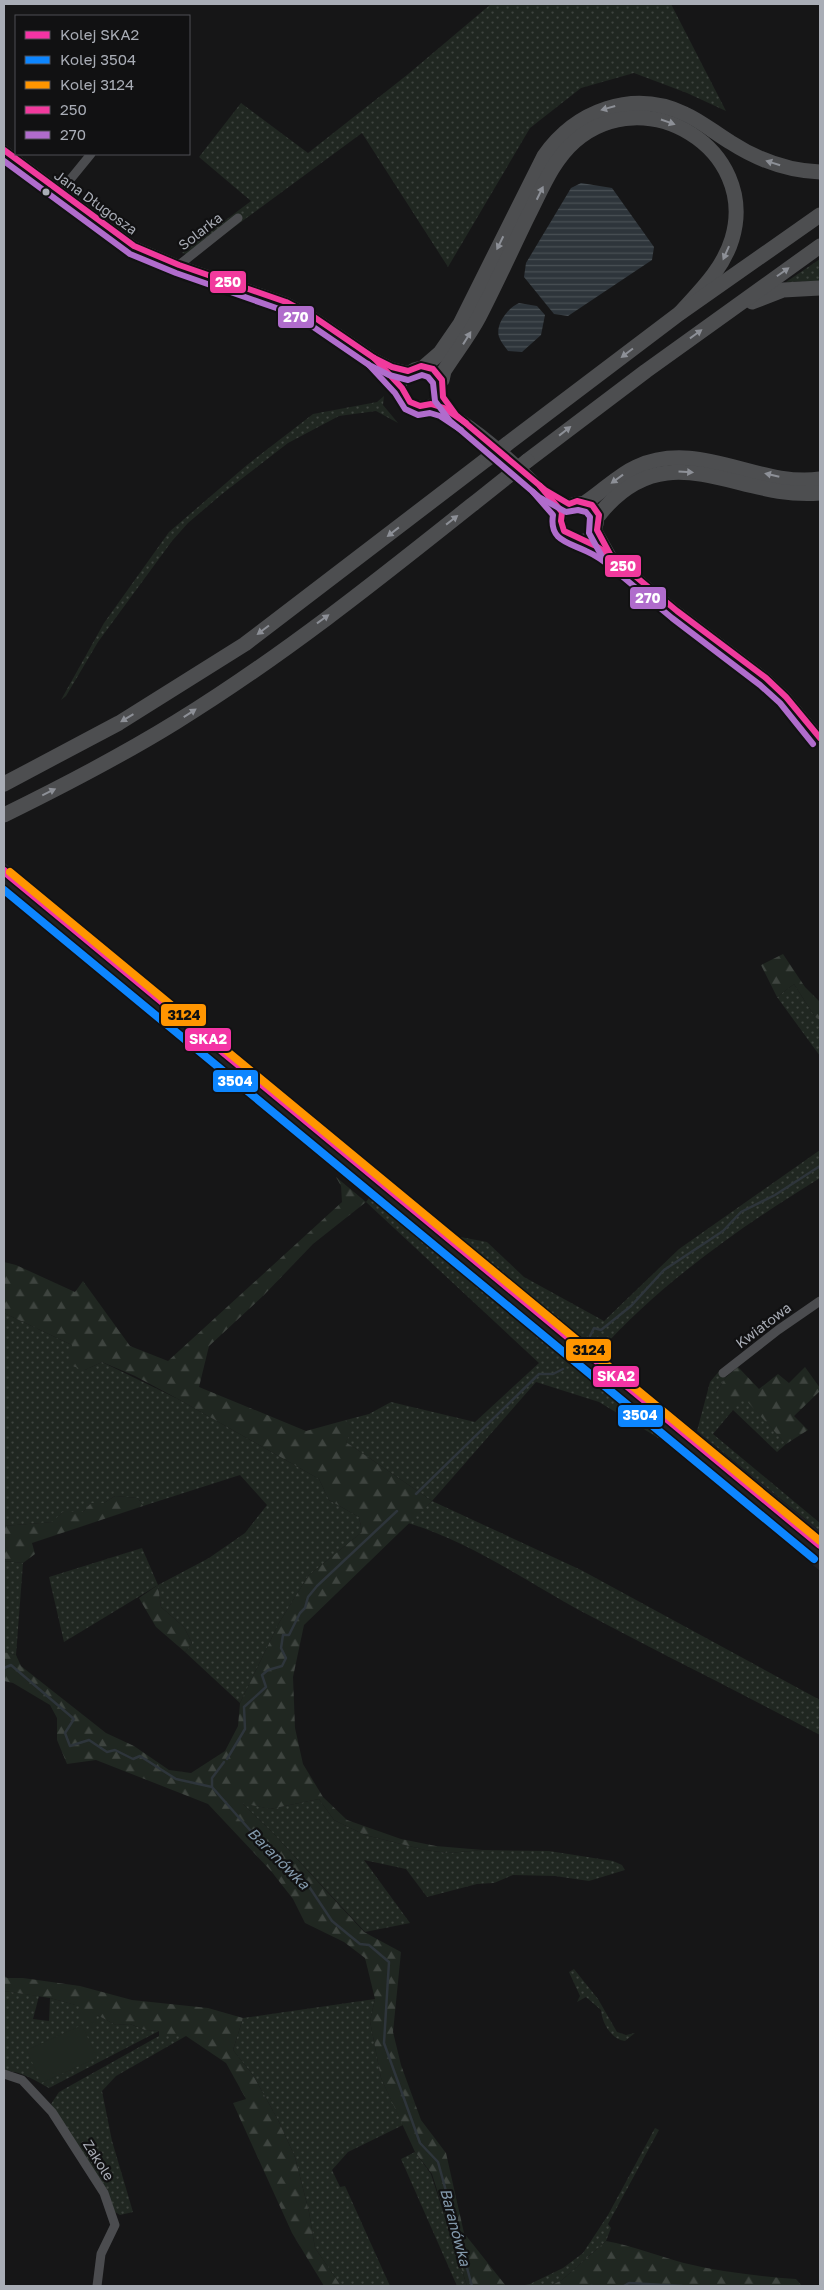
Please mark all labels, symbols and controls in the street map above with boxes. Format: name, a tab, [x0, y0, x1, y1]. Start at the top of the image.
legend	[15, 15, 190, 155]
text: Kolej SKA2	[60, 25, 139, 43]
text: Kolej 3504	[60, 50, 136, 68]
text: Kolej 3124	[60, 75, 134, 93]
text: 250	[60, 100, 87, 118]
one-way arrow	[600, 105, 615, 113]
one-way arrow	[660, 119, 675, 127]
text: 270	[60, 125, 86, 143]
one-way arrow	[765, 159, 780, 166]
street label: Jana Długosza	[51, 166, 141, 238]
one-way arrow	[536, 186, 544, 200]
unlabelled marker	[41, 187, 51, 197]
street label: Solarka	[175, 209, 225, 253]
one-way arrow	[496, 236, 504, 251]
one-way arrow	[722, 246, 730, 260]
one-way arrow	[776, 267, 790, 277]
line badge: 250	[209, 270, 247, 294]
text: 250	[215, 273, 241, 290]
line badge: 270	[277, 305, 315, 329]
text: 270	[283, 308, 309, 325]
one-way arrow	[689, 329, 703, 339]
one-way arrow	[462, 332, 471, 345]
one-way arrow	[621, 347, 634, 358]
one-way arrow	[558, 426, 571, 437]
one-way arrow	[678, 469, 694, 477]
one-way arrow	[765, 471, 780, 479]
one-way arrow	[610, 474, 624, 484]
one-way arrow	[445, 515, 458, 526]
one-way arrow	[386, 527, 400, 537]
line badge: 250	[604, 554, 642, 578]
text: 250	[610, 557, 636, 574]
line badge: 270	[629, 586, 667, 610]
text: 270	[635, 589, 661, 606]
one-way arrow	[316, 614, 330, 624]
one-way arrow	[256, 625, 270, 635]
one-way arrow	[184, 708, 197, 717]
one-way arrow	[120, 714, 133, 723]
one-way arrow	[42, 788, 56, 796]
line badge: 3124	[160, 1003, 207, 1027]
text: 3124	[167, 1006, 201, 1023]
line badge: SKA2	[184, 1027, 232, 1052]
text: SKA2	[189, 1030, 228, 1047]
line badge: 3504	[212, 1069, 259, 1093]
text: 3504	[218, 1072, 253, 1089]
street label: Kwiatowa	[732, 1299, 794, 1351]
line badge: 3124	[565, 1338, 612, 1362]
text: 3124	[572, 1341, 606, 1358]
line badge: SKA2	[592, 1365, 640, 1388]
text: SKA2	[597, 1367, 636, 1384]
line badge: 3504	[617, 1404, 664, 1428]
text: 3504	[623, 1406, 658, 1423]
water label: Baranówka	[244, 1823, 314, 1893]
street label: Zakole	[80, 2136, 118, 2184]
water label: Baranówka	[437, 2186, 475, 2268]

